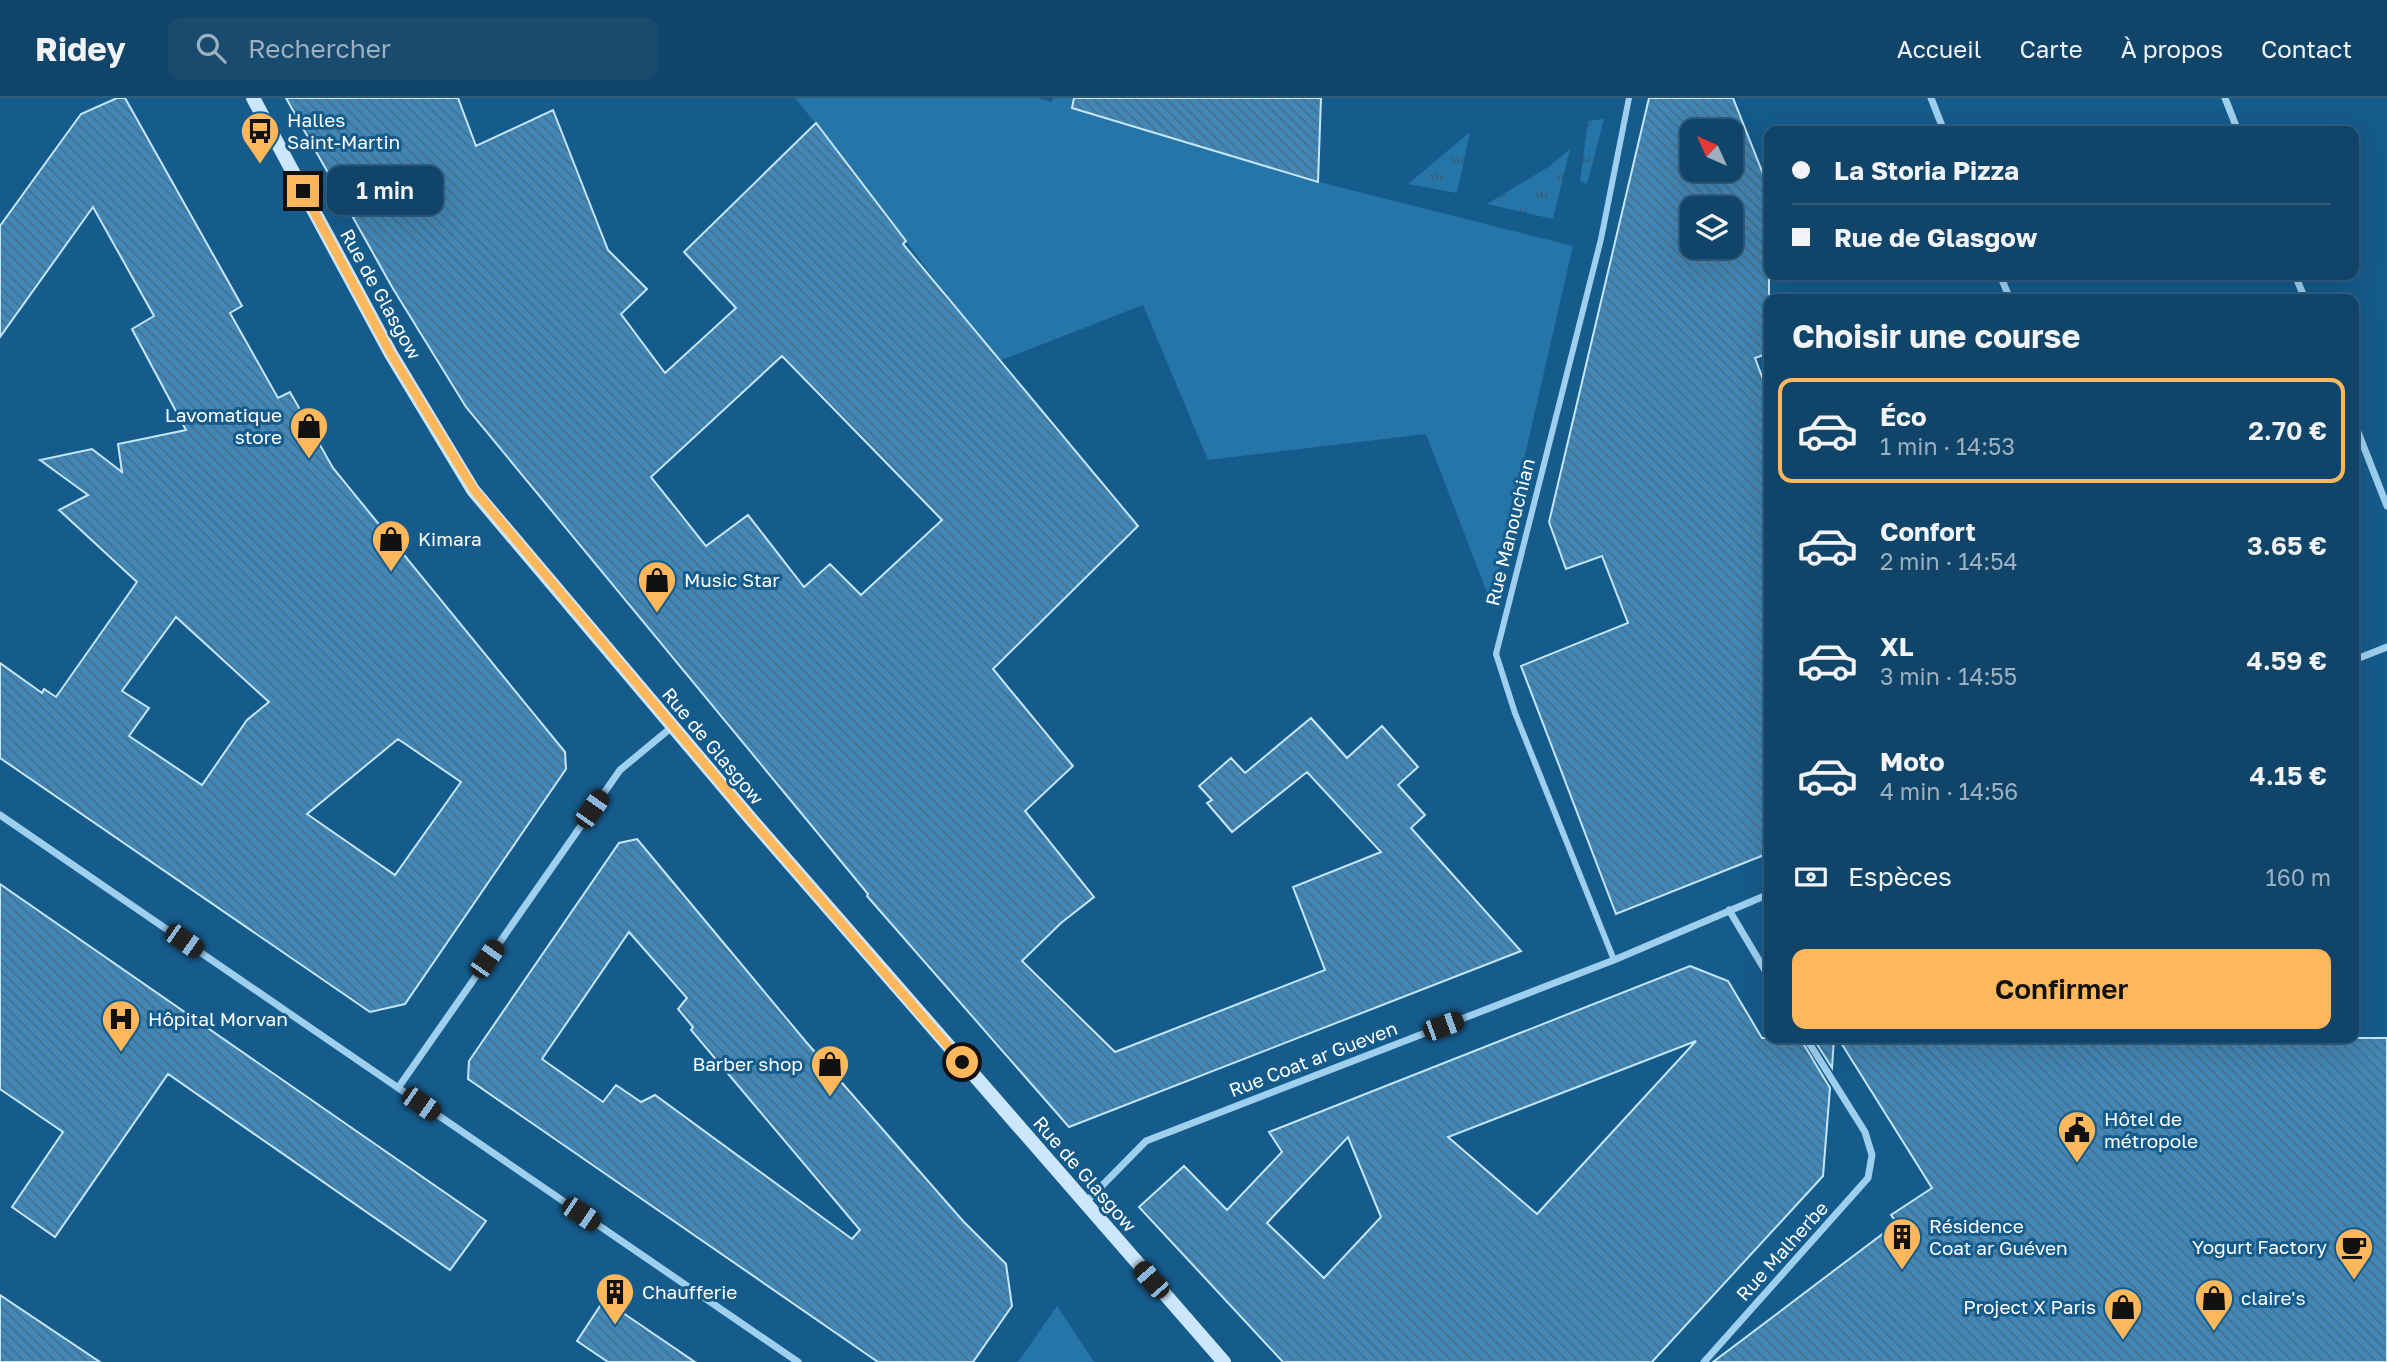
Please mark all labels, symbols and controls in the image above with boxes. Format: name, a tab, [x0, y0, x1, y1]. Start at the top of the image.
search box	[168, 17, 658, 80]
text: Ridey	[35, 29, 126, 68]
icon: search	[192, 29, 230, 67]
text: Rechercher	[248, 33, 391, 64]
text: Accueil	[1897, 34, 1981, 63]
text: Carte	[2019, 34, 2083, 63]
text: À propos	[2121, 34, 2223, 63]
text: Contact	[2261, 34, 2352, 63]
place label: Halles Saint-Martin	[287, 108, 400, 153]
bus stop icon: Halles Saint-Martin	[239, 110, 281, 165]
north arrow	[1680, 119, 1743, 182]
map controls	[1680, 119, 1743, 259]
text: La Storia Pizza	[1834, 155, 2019, 186]
callout: 1 min	[328, 166, 443, 216]
route end	[287, 175, 319, 207]
text: 1 min	[356, 176, 414, 204]
button: layers	[1680, 196, 1743, 259]
text: Rue de Glasgow	[1834, 222, 2037, 253]
street label: Rue de Glasgow	[336, 224, 427, 363]
text: Choisir une course	[1792, 317, 2080, 355]
icon: car	[1796, 399, 1859, 462]
text: Éco	[1880, 401, 1927, 432]
place label: Lavomatique store	[165, 403, 282, 448]
shop icon: Lavomatique store	[288, 405, 330, 460]
text: 2.70 €	[2248, 415, 2327, 446]
text: 1 min · 14:53	[1880, 432, 2015, 460]
street label: Rue Manouchian	[1480, 456, 1539, 608]
icon: car	[1796, 514, 1859, 577]
text: Confort	[1880, 516, 1976, 547]
shop icon: Kimara	[370, 518, 412, 573]
place label: Kimara	[418, 527, 482, 550]
text: 3.65 €	[2247, 530, 2327, 561]
text: 2 min · 14:54	[1880, 547, 2018, 575]
shop icon: Music Star	[636, 559, 678, 614]
place label: Music Star	[684, 568, 780, 591]
icon: car	[1796, 629, 1859, 692]
text: XL	[1880, 631, 1914, 662]
text: 4.59 €	[2246, 645, 2327, 676]
text: 3 min · 14:55	[1880, 662, 2017, 690]
street label: Rue de Glasgow	[658, 682, 769, 809]
icon: car	[1796, 744, 1859, 807]
text: Moto	[1880, 746, 1945, 777]
text: 4.15 €	[2250, 760, 2327, 791]
text: 4 min · 14:56	[1880, 777, 2018, 805]
car	[572, 786, 613, 832]
icon: cash	[1792, 858, 1830, 896]
text: Espèces	[1848, 861, 1952, 892]
text: 160 m	[2266, 863, 2331, 891]
car	[161, 920, 208, 962]
car	[467, 936, 508, 982]
button: Confirmer	[1792, 949, 2331, 1029]
hospital icon: Hôpital Morvan	[100, 998, 142, 1053]
place label: Hôpital Morvan	[148, 1007, 288, 1030]
car	[1420, 1009, 1467, 1043]
street label: Rue Coat ar Gueven	[1225, 1016, 1400, 1101]
shop icon: Barber shop	[809, 1043, 851, 1098]
route start	[946, 1046, 978, 1078]
place label: Barber shop	[692, 1052, 803, 1075]
car	[398, 1083, 445, 1125]
place label: Hôtel de métropole	[2104, 1107, 2198, 1152]
public building icon: Hôtel de métropole	[2056, 1109, 2098, 1164]
street label: Rue de Glasgow	[1029, 1111, 1142, 1236]
car	[558, 1194, 605, 1234]
street label: Rue Malherbe	[1731, 1196, 1832, 1305]
place label: Résidence Coat ar Guéven	[1929, 1214, 2068, 1259]
building icon: Résidence Coat ar Guéven	[1881, 1216, 1923, 1271]
cafe icon: Yogurt Factory	[2333, 1226, 2375, 1281]
place label: Yogurt Factory	[2192, 1235, 2327, 1258]
car	[1130, 1257, 1173, 1303]
building icon: Chaufferie	[594, 1271, 636, 1326]
shop icon: claire's	[2193, 1277, 2235, 1332]
place label: Chaufferie	[642, 1280, 737, 1303]
shop icon: Project X Paris	[2102, 1286, 2144, 1341]
place label: claire's	[2241, 1286, 2306, 1309]
place label: Project X Paris	[1963, 1295, 2096, 1318]

